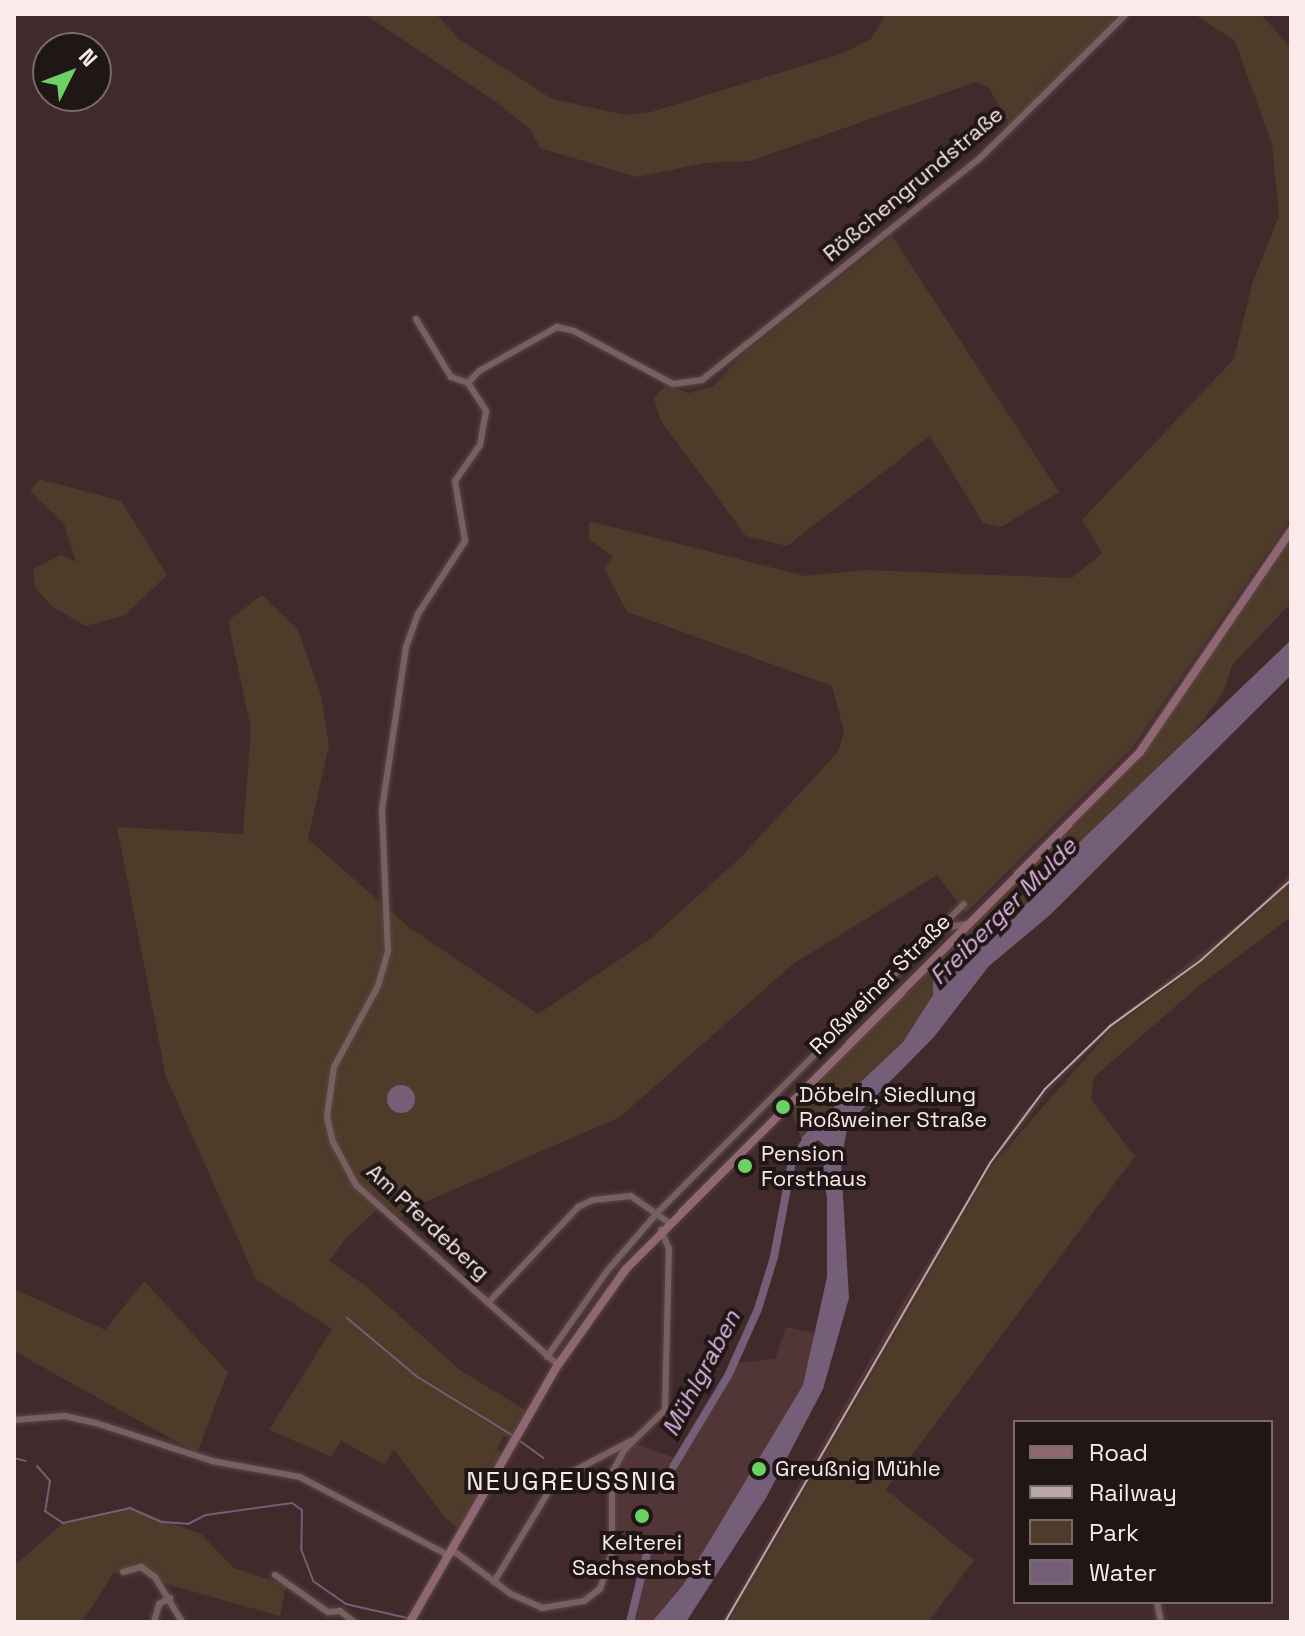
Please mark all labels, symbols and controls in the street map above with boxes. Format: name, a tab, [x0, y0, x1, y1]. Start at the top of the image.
north arrow	[32, 32, 112, 112]
text: N	[73, 42, 104, 72]
street label: Rößchengrundstraße	[818, 101, 1008, 267]
water label: Freiberger Mulde	[924, 832, 1082, 990]
street label: Roßweiner Straße	[804, 908, 956, 1060]
place label: Döbeln, Siedlung Roßweiner Straße	[799, 1081, 987, 1132]
marker: Döbeln, Siedlung Roßweiner Straße	[774, 1098, 792, 1116]
place label: Pension Forsthaus	[761, 1140, 867, 1192]
marker: Pension Forsthaus	[736, 1157, 754, 1175]
street label: Am Pferdeberg	[361, 1158, 495, 1286]
water label: Mühlgraben	[656, 1305, 746, 1441]
legend	[1013, 1420, 1273, 1604]
text: Road	[1089, 1437, 1148, 1468]
place label: Greußnig Mühle	[775, 1456, 941, 1482]
marker: Greußnig Mühle	[750, 1460, 768, 1478]
district label: NEUGREUSSNIG	[466, 1466, 678, 1498]
text: Railway	[1089, 1477, 1177, 1508]
marker: Kelterei Sachsenobst	[633, 1507, 651, 1525]
text: Park	[1089, 1517, 1139, 1548]
place label: Kelterei Sachsenobst	[572, 1529, 712, 1580]
text: Water	[1089, 1557, 1157, 1588]

